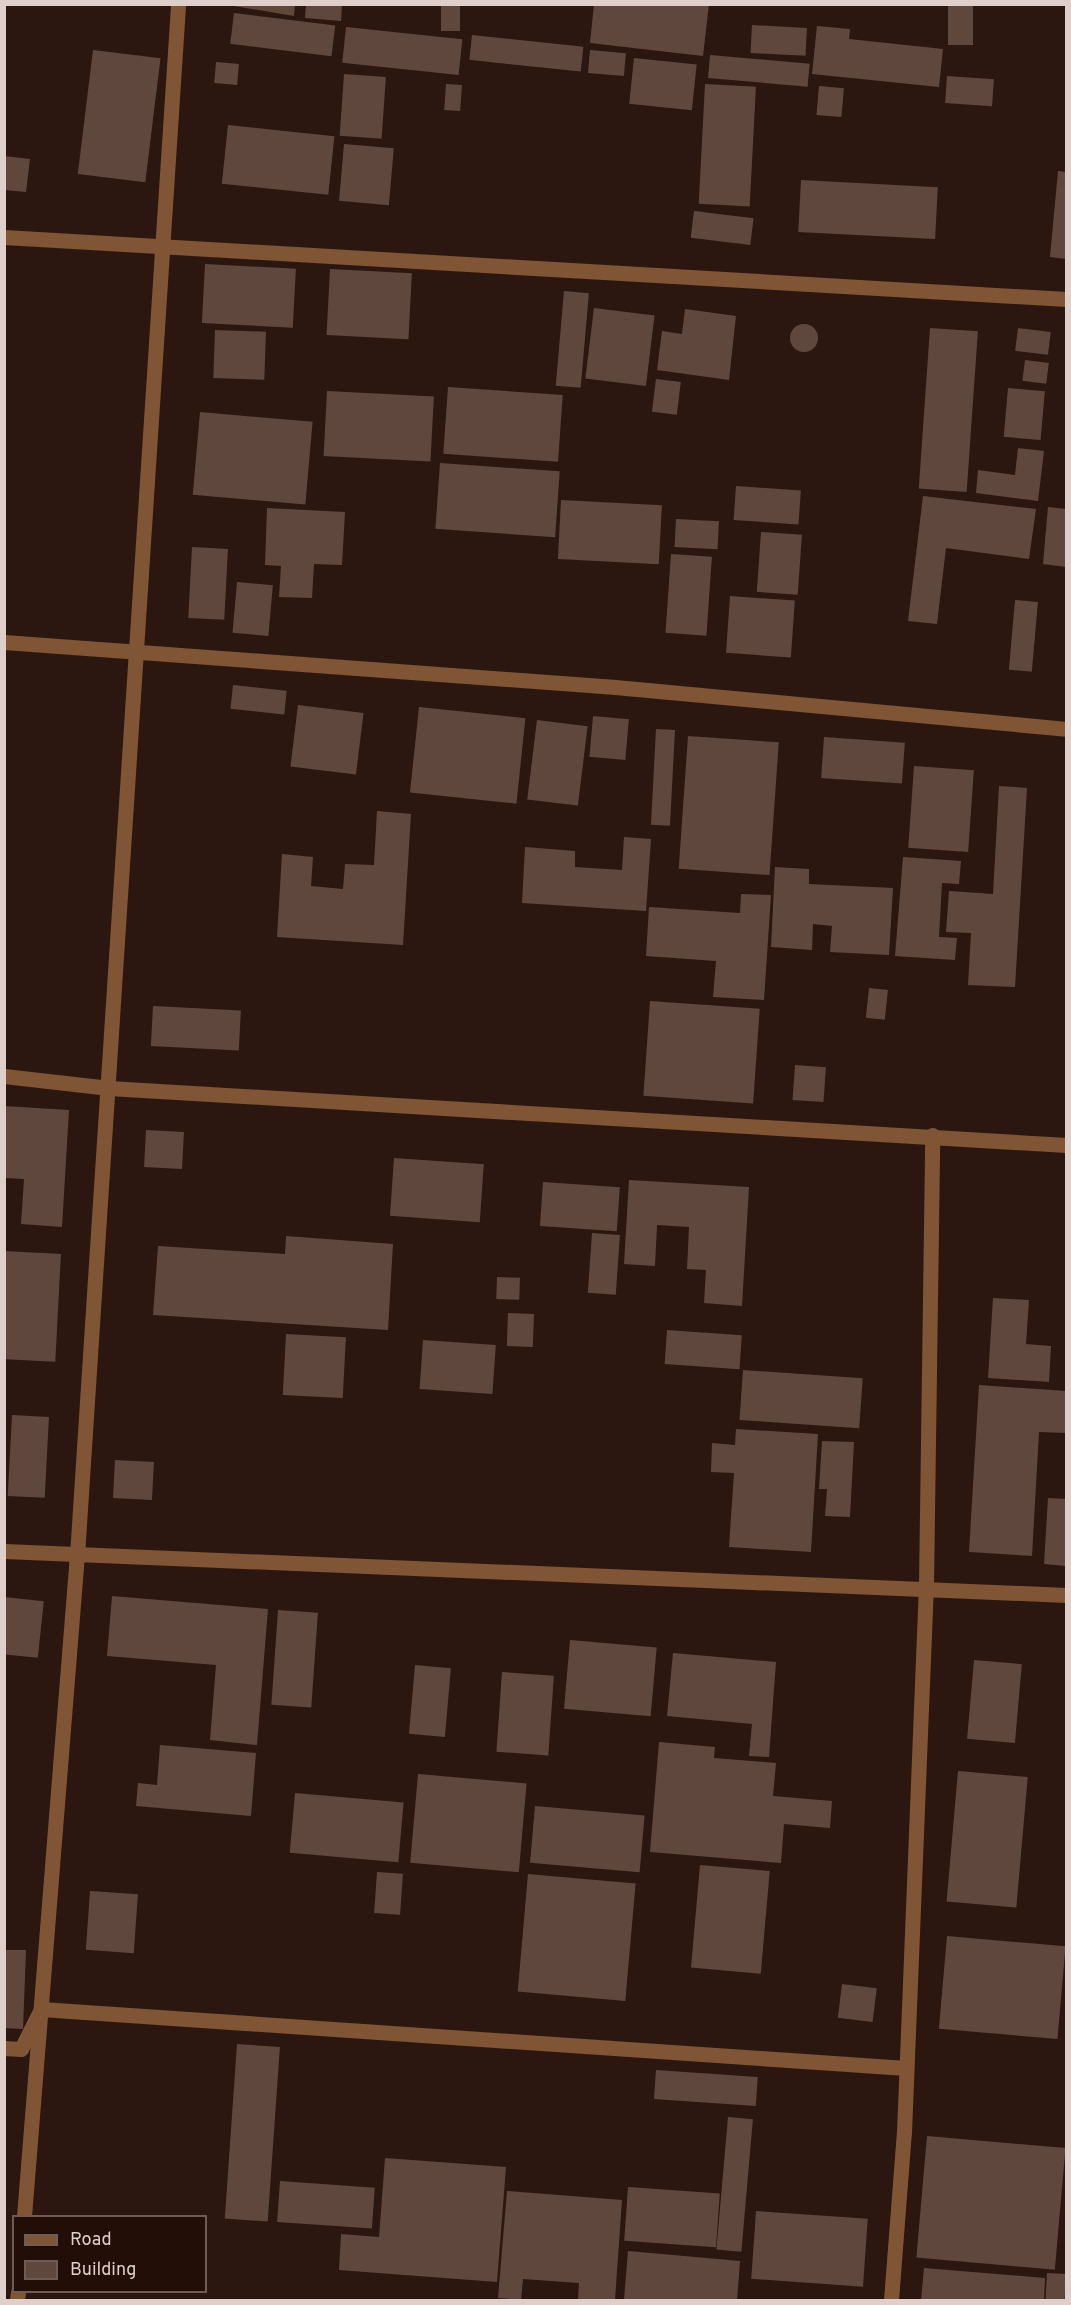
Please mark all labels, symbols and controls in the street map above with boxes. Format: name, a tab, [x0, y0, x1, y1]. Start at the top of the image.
legend	[12, 2215, 207, 2293]
text: Road	[70, 2229, 112, 2252]
text: Building	[70, 2259, 136, 2282]

